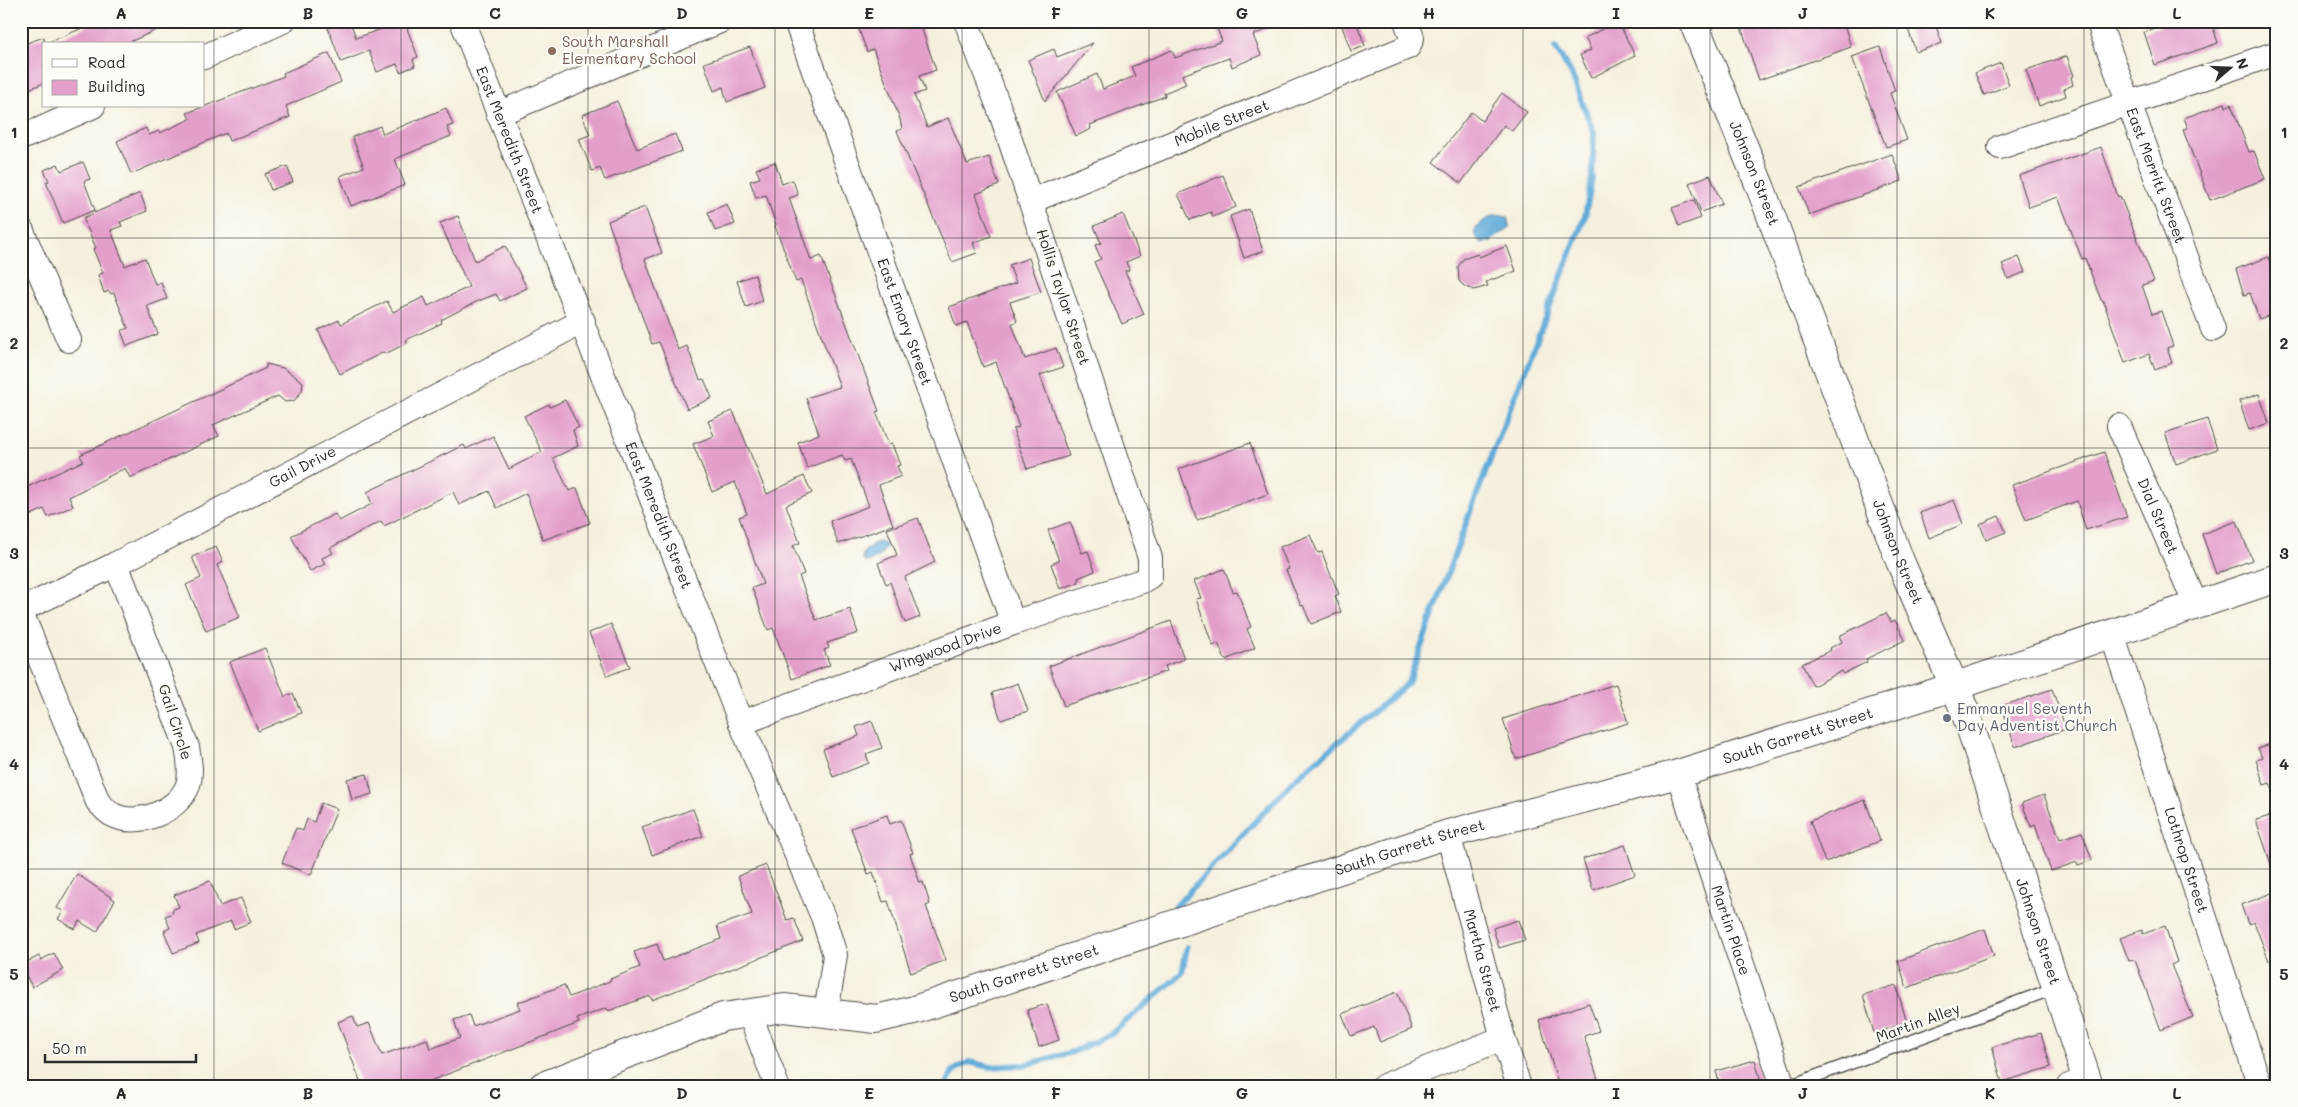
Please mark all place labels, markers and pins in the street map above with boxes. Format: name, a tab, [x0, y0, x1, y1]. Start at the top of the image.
place label: South Marshall Elementary School	[562, 31, 697, 68]
marker: South Marshall Elementary School	[546, 45, 558, 57]
place label: Emmanuel Seventh Day Adventist Church	[1957, 698, 2117, 735]
marker: Emmanuel Seventh Day Adventist Church	[1941, 712, 1953, 724]

